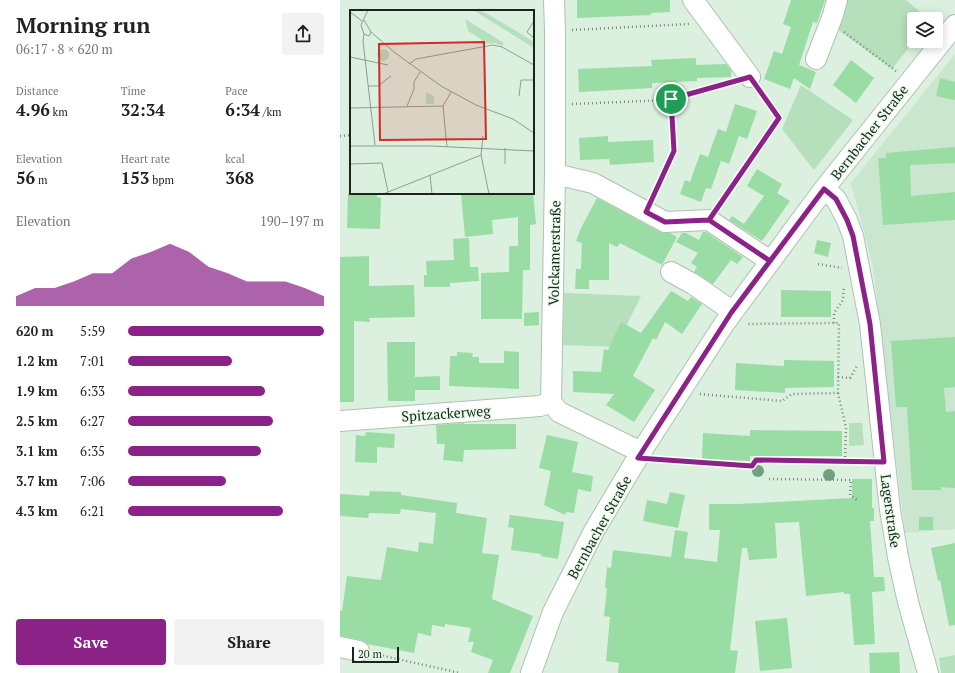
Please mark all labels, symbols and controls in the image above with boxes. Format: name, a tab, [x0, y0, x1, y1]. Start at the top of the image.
text: Morning run	[16, 10, 150, 39]
inset map	[350, 10, 534, 194]
map controls	[907, 12, 943, 48]
button: layers	[907, 12, 943, 48]
button: share	[282, 13, 324, 55]
text: 06:17 · 8 × 620 m	[16, 40, 113, 58]
street label: Bernbacher Straße	[826, 81, 912, 183]
pin	[654, 82, 688, 116]
text: Distance	[16, 84, 59, 98]
text: Time	[121, 84, 146, 98]
text: Pace	[225, 84, 248, 98]
icon: arrive	[660, 88, 682, 110]
text: 4.96	[16, 98, 50, 121]
text: 32:34	[121, 98, 165, 121]
text: 6:34	[225, 98, 260, 121]
text: km	[50, 105, 68, 119]
text: /km	[260, 105, 282, 119]
text: Elevation	[16, 152, 62, 166]
text: Heart rate	[121, 152, 170, 166]
text: kcal	[225, 152, 245, 166]
text: 56	[16, 166, 35, 189]
text: 153	[121, 166, 149, 189]
text: 368	[225, 166, 254, 189]
text: m	[35, 173, 47, 187]
text: bpm	[149, 173, 174, 187]
street label: Volckamerstraße	[544, 200, 564, 306]
text: Elevation	[16, 212, 71, 230]
text: 190–197 m	[260, 212, 324, 230]
text: 620 m	[16, 322, 54, 340]
text: 5:59	[80, 322, 105, 340]
text: 1.2 km	[16, 352, 58, 370]
text: 7:01	[80, 352, 105, 370]
text: 1.9 km	[16, 382, 58, 400]
text: 6:33	[80, 382, 105, 400]
street label: Spitzackerweg	[401, 400, 492, 426]
text: 2.5 km	[16, 412, 58, 430]
text: 6:27	[80, 412, 105, 430]
text: 3.1 km	[16, 442, 58, 460]
text: 6:35	[80, 442, 105, 460]
text: 3.7 km	[16, 472, 58, 490]
text: 7:06	[80, 472, 105, 490]
street label: Bernbacher Straße	[563, 472, 635, 582]
street label: Lagerstraße	[876, 473, 906, 549]
text: 4.3 km	[16, 502, 58, 520]
text: 6:21	[80, 502, 105, 520]
button: Save	[16, 619, 166, 665]
button: Share	[174, 619, 324, 665]
scale bar	[352, 645, 399, 664]
text: 20 m	[358, 647, 382, 661]

